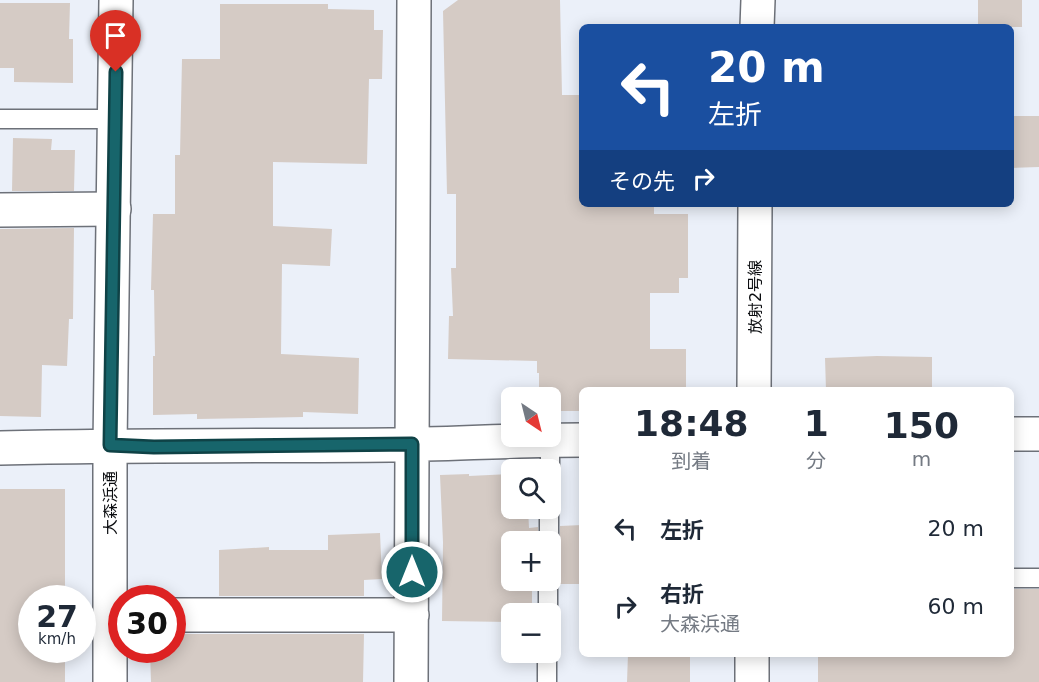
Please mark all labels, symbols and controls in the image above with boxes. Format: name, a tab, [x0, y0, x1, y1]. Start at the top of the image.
pin	[90, 10, 141, 72]
icon: arrive	[99, 19, 132, 52]
text: 20 m	[708, 43, 825, 92]
icon: left	[609, 48, 687, 126]
text: 左折	[708, 99, 762, 130]
icon: right	[687, 162, 720, 195]
text: その先	[609, 169, 675, 194]
street label: 放射2号線	[746, 260, 765, 334]
north arrow	[501, 387, 561, 447]
map controls	[501, 387, 561, 663]
text: 18:48	[634, 403, 749, 444]
text: 1	[804, 403, 829, 444]
text: 150	[884, 405, 959, 446]
text: m	[912, 447, 931, 471]
text: 到着	[671, 449, 711, 473]
text: 分	[806, 449, 826, 473]
button: search	[501, 459, 561, 519]
street label: 大森浜通	[101, 471, 120, 535]
icon: left	[609, 512, 642, 545]
text: 20 m	[928, 516, 984, 541]
text: 左折	[660, 518, 704, 543]
button: +	[501, 531, 561, 591]
position arrow	[380, 540, 444, 604]
text: 右折	[660, 582, 704, 607]
speed limit sign: 30	[108, 585, 186, 663]
icon: right	[609, 590, 642, 623]
text: 60 m	[928, 594, 984, 619]
text: 27	[36, 599, 78, 634]
button: −	[501, 603, 561, 663]
text: 大森浜通	[660, 612, 740, 636]
text: km/h	[38, 630, 76, 648]

